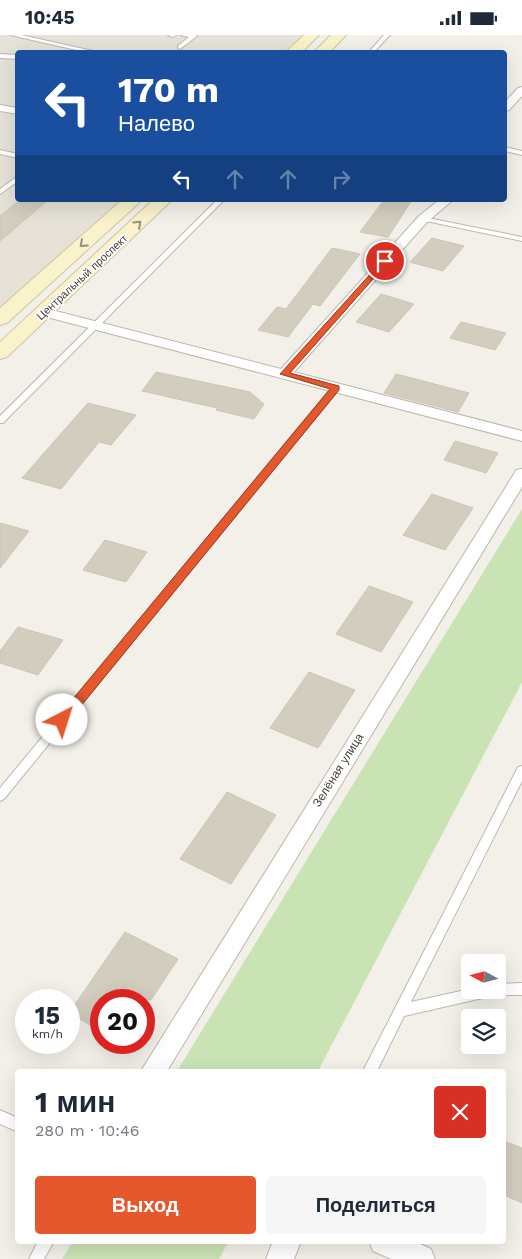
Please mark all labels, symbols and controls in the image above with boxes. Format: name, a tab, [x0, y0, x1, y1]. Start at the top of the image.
text: 10:45	[25, 6, 75, 29]
text: 170 m	[118, 69, 219, 111]
icon: left	[35, 70, 100, 135]
text: Налево	[118, 111, 195, 136]
icon: left	[168, 165, 196, 193]
icon: ahead	[221, 165, 249, 193]
icon: ahead	[274, 165, 302, 193]
icon: right	[327, 165, 355, 193]
one-way arrow	[132, 221, 141, 230]
street label: Центральный проспект	[34, 232, 130, 323]
one-way arrow	[80, 238, 89, 247]
pin	[364, 240, 406, 282]
icon: arrive	[371, 247, 399, 275]
position arrow	[35, 693, 87, 745]
street label: Зелёная улица	[310, 730, 366, 809]
north arrow	[461, 954, 506, 999]
map controls	[461, 954, 506, 1054]
speed limit sign: 20	[90, 989, 155, 1054]
text: 15	[35, 1001, 60, 1030]
button: layers	[461, 1009, 506, 1054]
text: km/h	[32, 1027, 63, 1041]
text: 1 мин	[35, 1084, 115, 1119]
button: close	[434, 1086, 486, 1138]
text: 280 m · 10:46	[35, 1121, 139, 1140]
button: Выход	[35, 1176, 256, 1234]
button: Поделиться	[266, 1176, 486, 1234]

